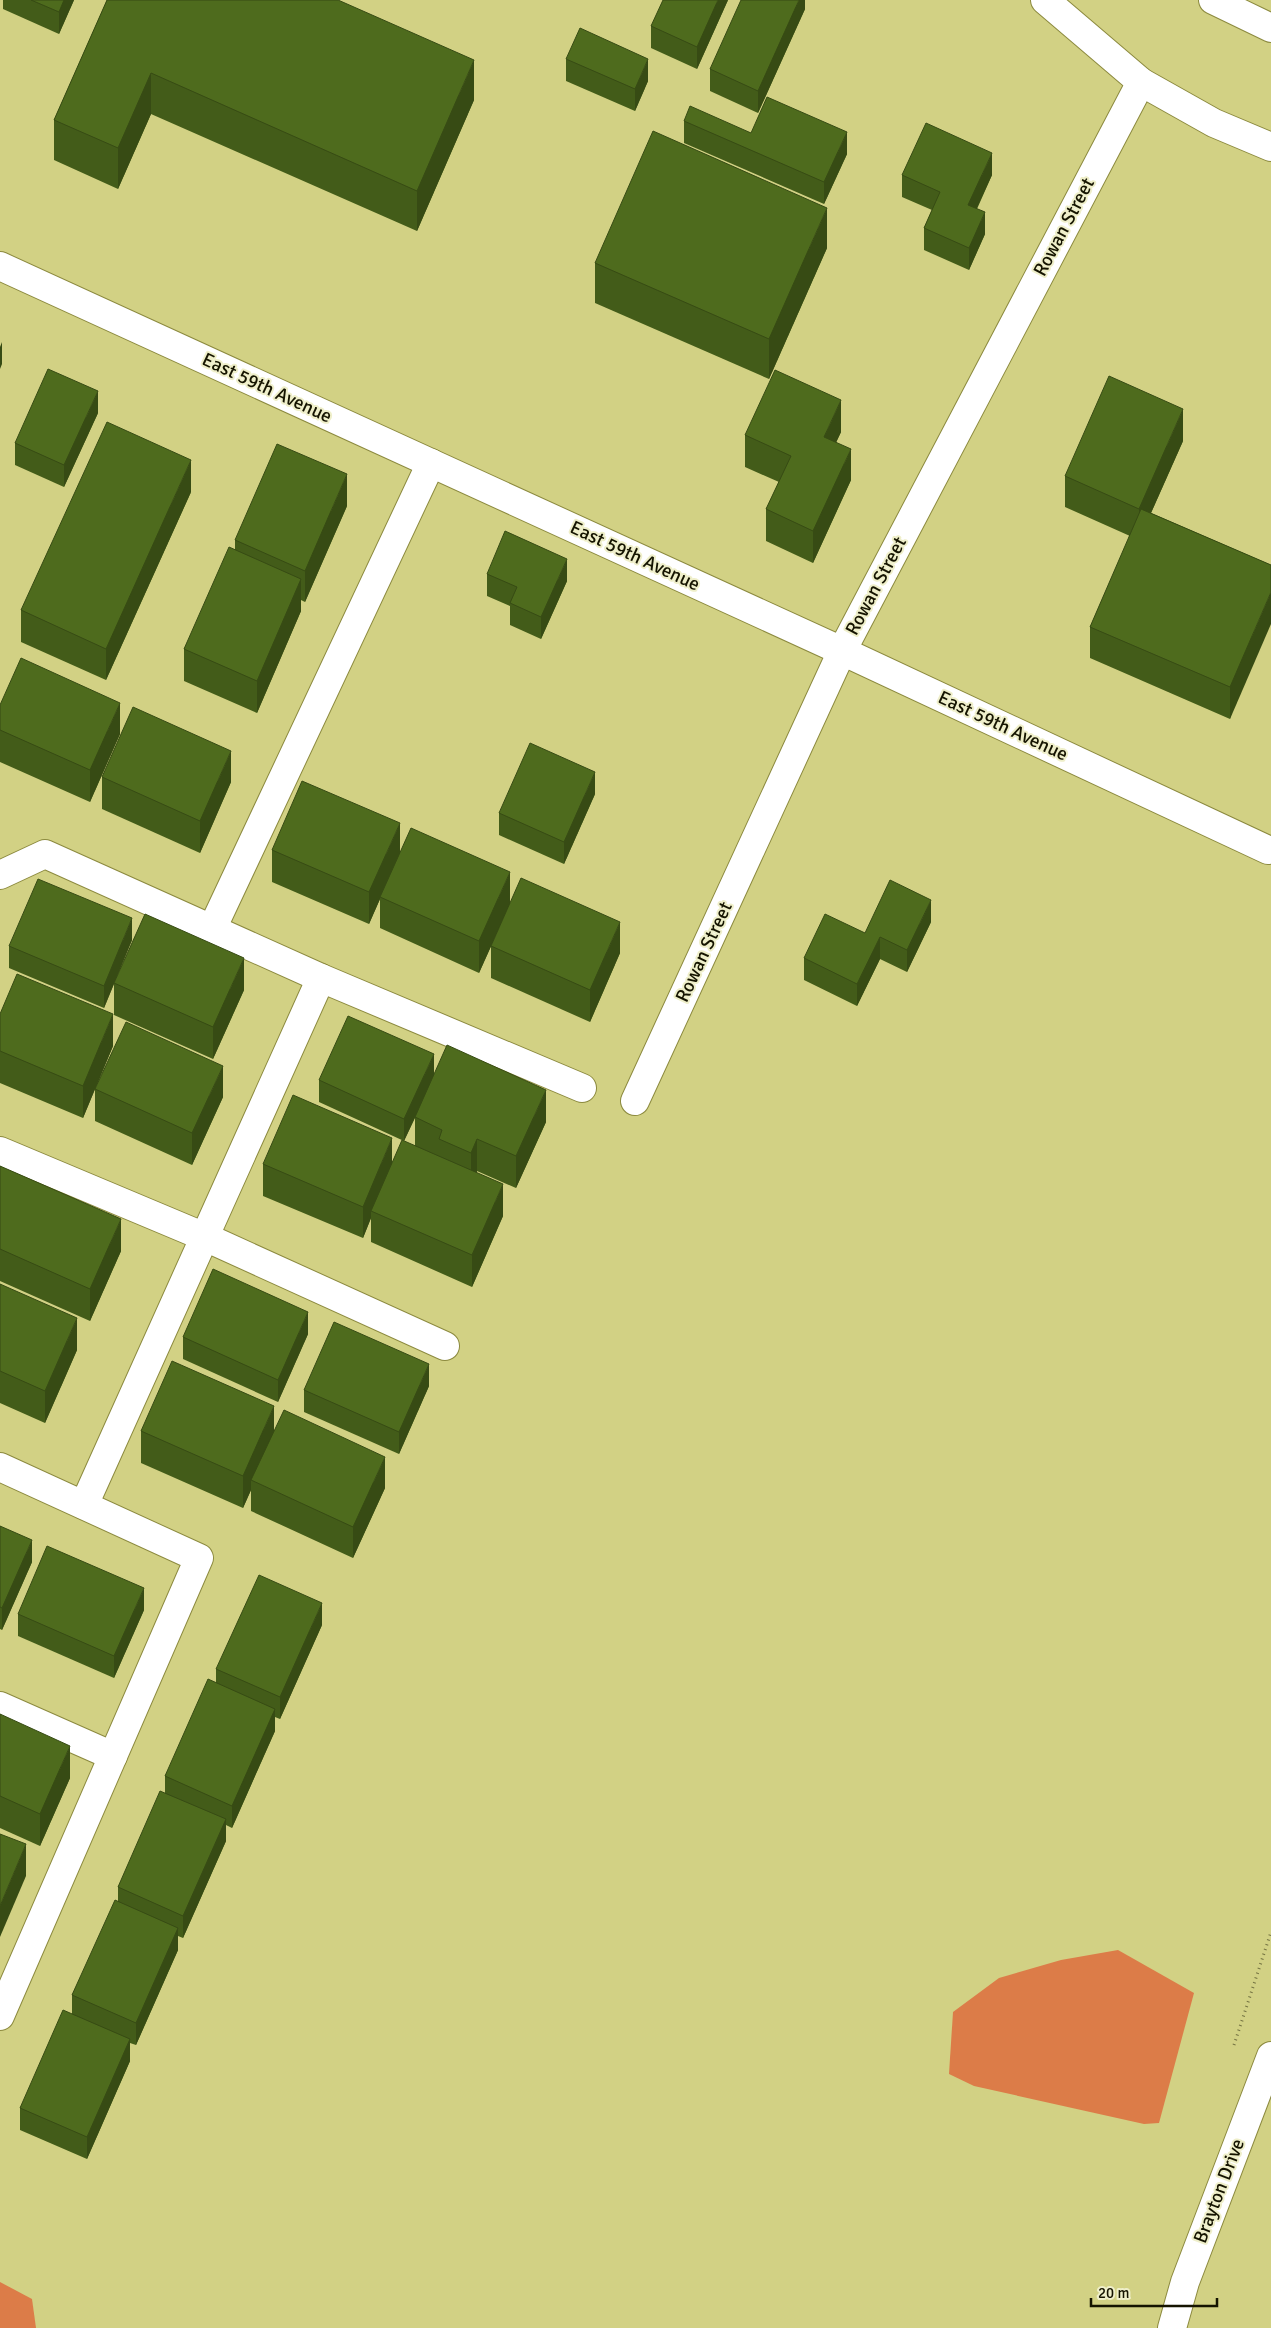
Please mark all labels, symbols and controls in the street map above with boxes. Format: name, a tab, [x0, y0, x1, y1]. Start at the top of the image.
street label: Rowan Street	[1028, 173, 1100, 280]
street label: East 59th Avenue	[198, 347, 336, 429]
street label: East 59th Avenue	[566, 515, 704, 597]
street label: Rowan Street	[840, 532, 912, 639]
street label: East 59th Avenue	[934, 685, 1072, 767]
street label: Rowan Street	[670, 898, 738, 1006]
street label: Brayton Drive	[1188, 2135, 1250, 2247]
scale bar	[1091, 2276, 1217, 2308]
text: 20 m	[1098, 2284, 1129, 2302]

